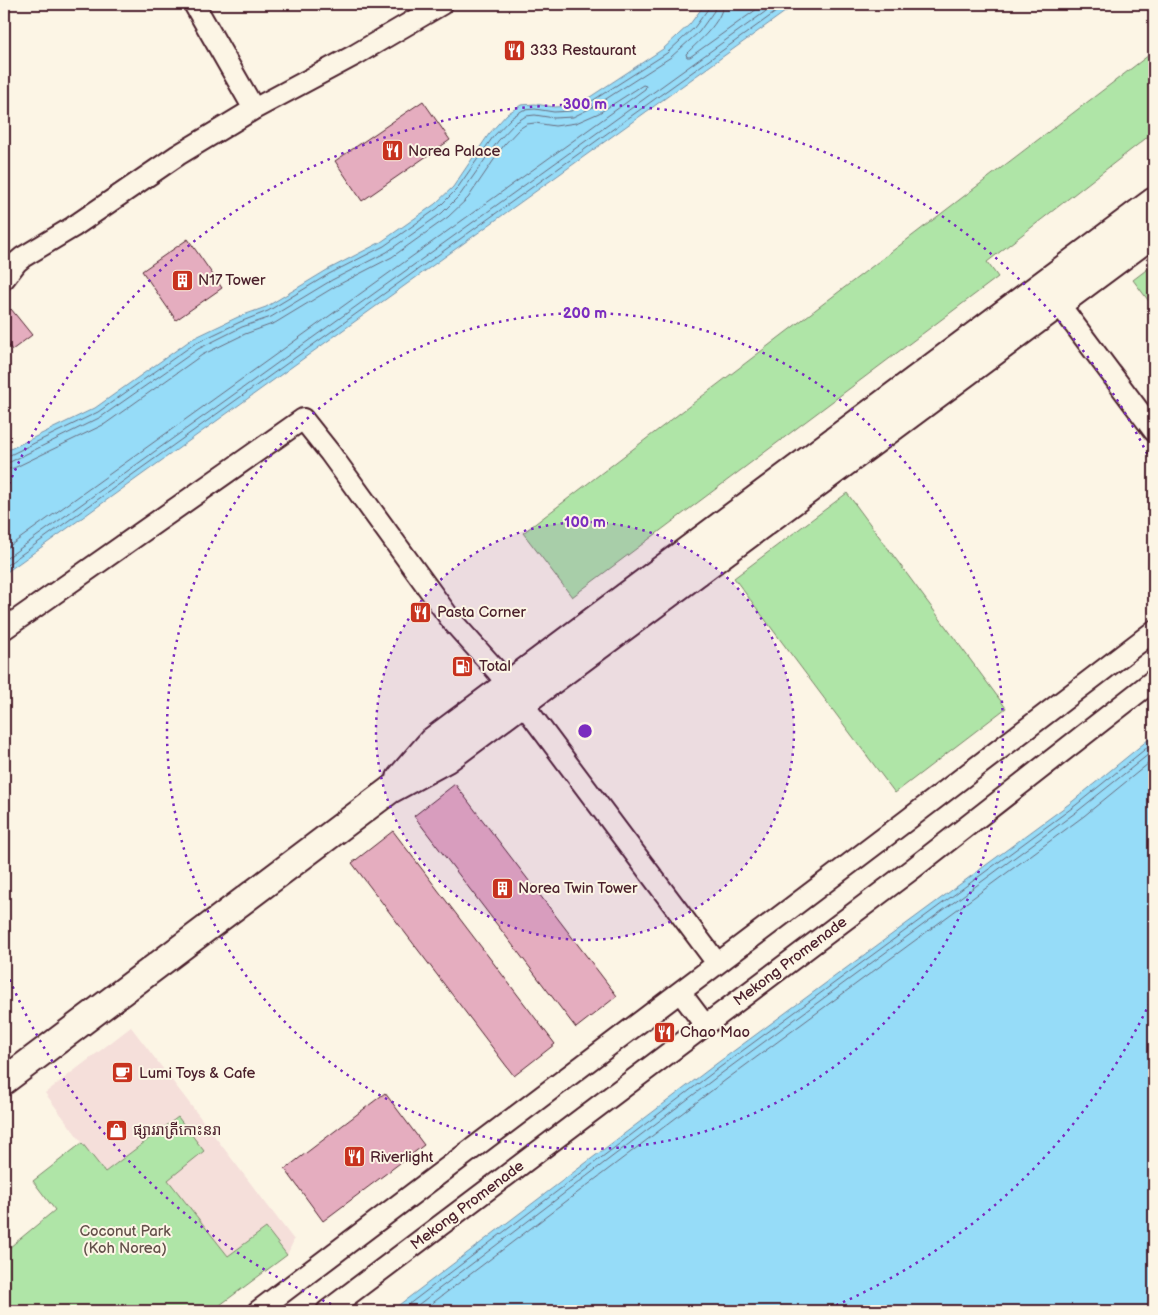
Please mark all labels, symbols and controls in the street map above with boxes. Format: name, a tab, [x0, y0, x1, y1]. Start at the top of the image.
restaurant icon: 333 Restaurant	[502, 38, 526, 62]
place label: 333 Restaurant	[530, 41, 637, 60]
text: 300 m	[563, 95, 607, 114]
restaurant icon: Norea Palace	[380, 139, 404, 163]
place label: Norea Palace	[408, 142, 500, 161]
building icon: N17 Tower	[170, 268, 194, 292]
place label: N17 Tower	[198, 271, 266, 290]
text: 200 m	[563, 304, 607, 323]
text: 100 m	[564, 513, 606, 532]
restaurant icon: Pasta Corner	[409, 600, 433, 624]
place label: Pasta Corner	[437, 603, 526, 622]
fuel station icon: Total	[451, 654, 475, 678]
place label: Total	[479, 657, 511, 676]
centre of rings	[576, 722, 594, 740]
building icon: Norea Twin Tower	[490, 876, 514, 900]
place label: Norea Twin Tower	[518, 879, 638, 898]
street label: Mekong Promenade	[730, 912, 851, 1010]
restaurant icon: Chao Mao	[652, 1020, 676, 1044]
place label: Chao Mao	[680, 1023, 750, 1042]
cafe icon: Lumi Toys & Cafe	[111, 1061, 135, 1085]
place label: Lumi Toys & Cafe	[139, 1064, 256, 1083]
shop icon: ផ្សាររាត្រីកោះនរា	[105, 1118, 129, 1142]
place label: ផ្សាររាត្រីកោះនរា	[133, 1121, 221, 1140]
restaurant icon: Riverlight	[342, 1145, 366, 1169]
place label: Riverlight	[370, 1148, 434, 1167]
street label: Mekong Promenade	[407, 1156, 528, 1254]
park label: Coconut Park (Koh Norea)	[79, 1222, 171, 1258]

